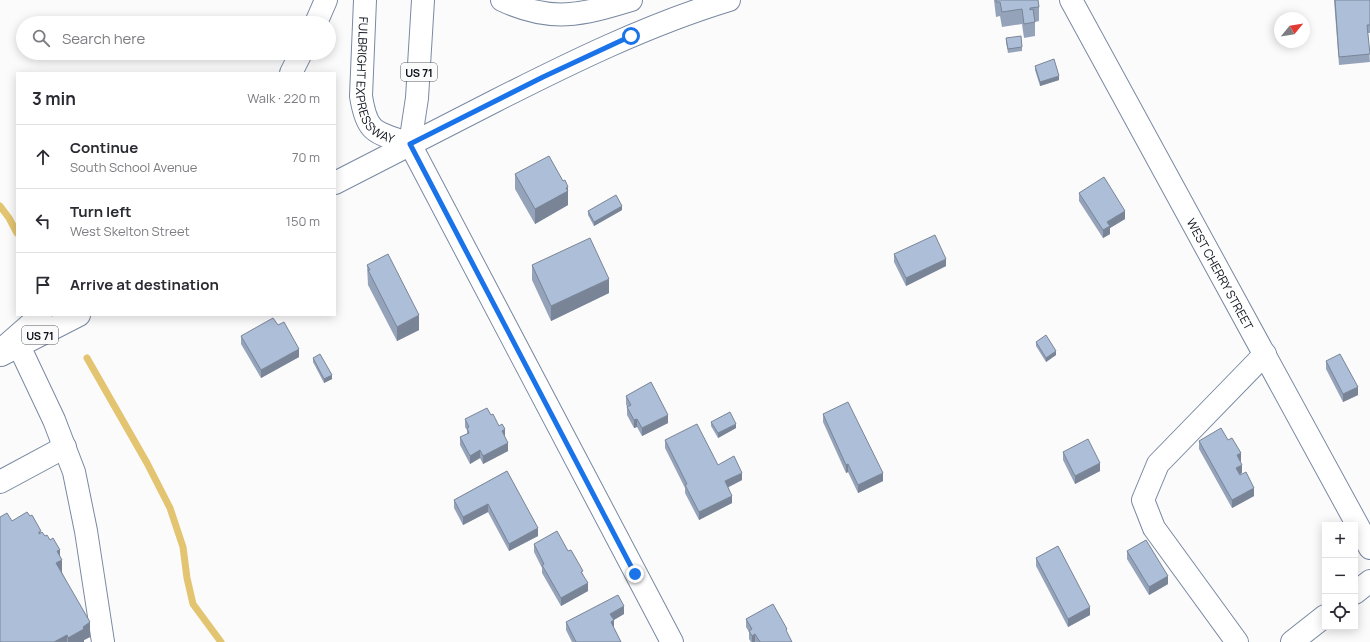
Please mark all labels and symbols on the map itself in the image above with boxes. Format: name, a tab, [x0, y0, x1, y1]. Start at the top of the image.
north arrow	[1274, 12, 1310, 48]
street label: FULBRIGHT EXPRESSWAY	[352, 16, 397, 147]
route start	[622, 27, 640, 45]
road number: US 71	[401, 63, 437, 81]
street label: WEST CHERRY STREET	[1183, 215, 1258, 333]
road number: US 71	[22, 326, 58, 344]
route end	[626, 565, 644, 583]

